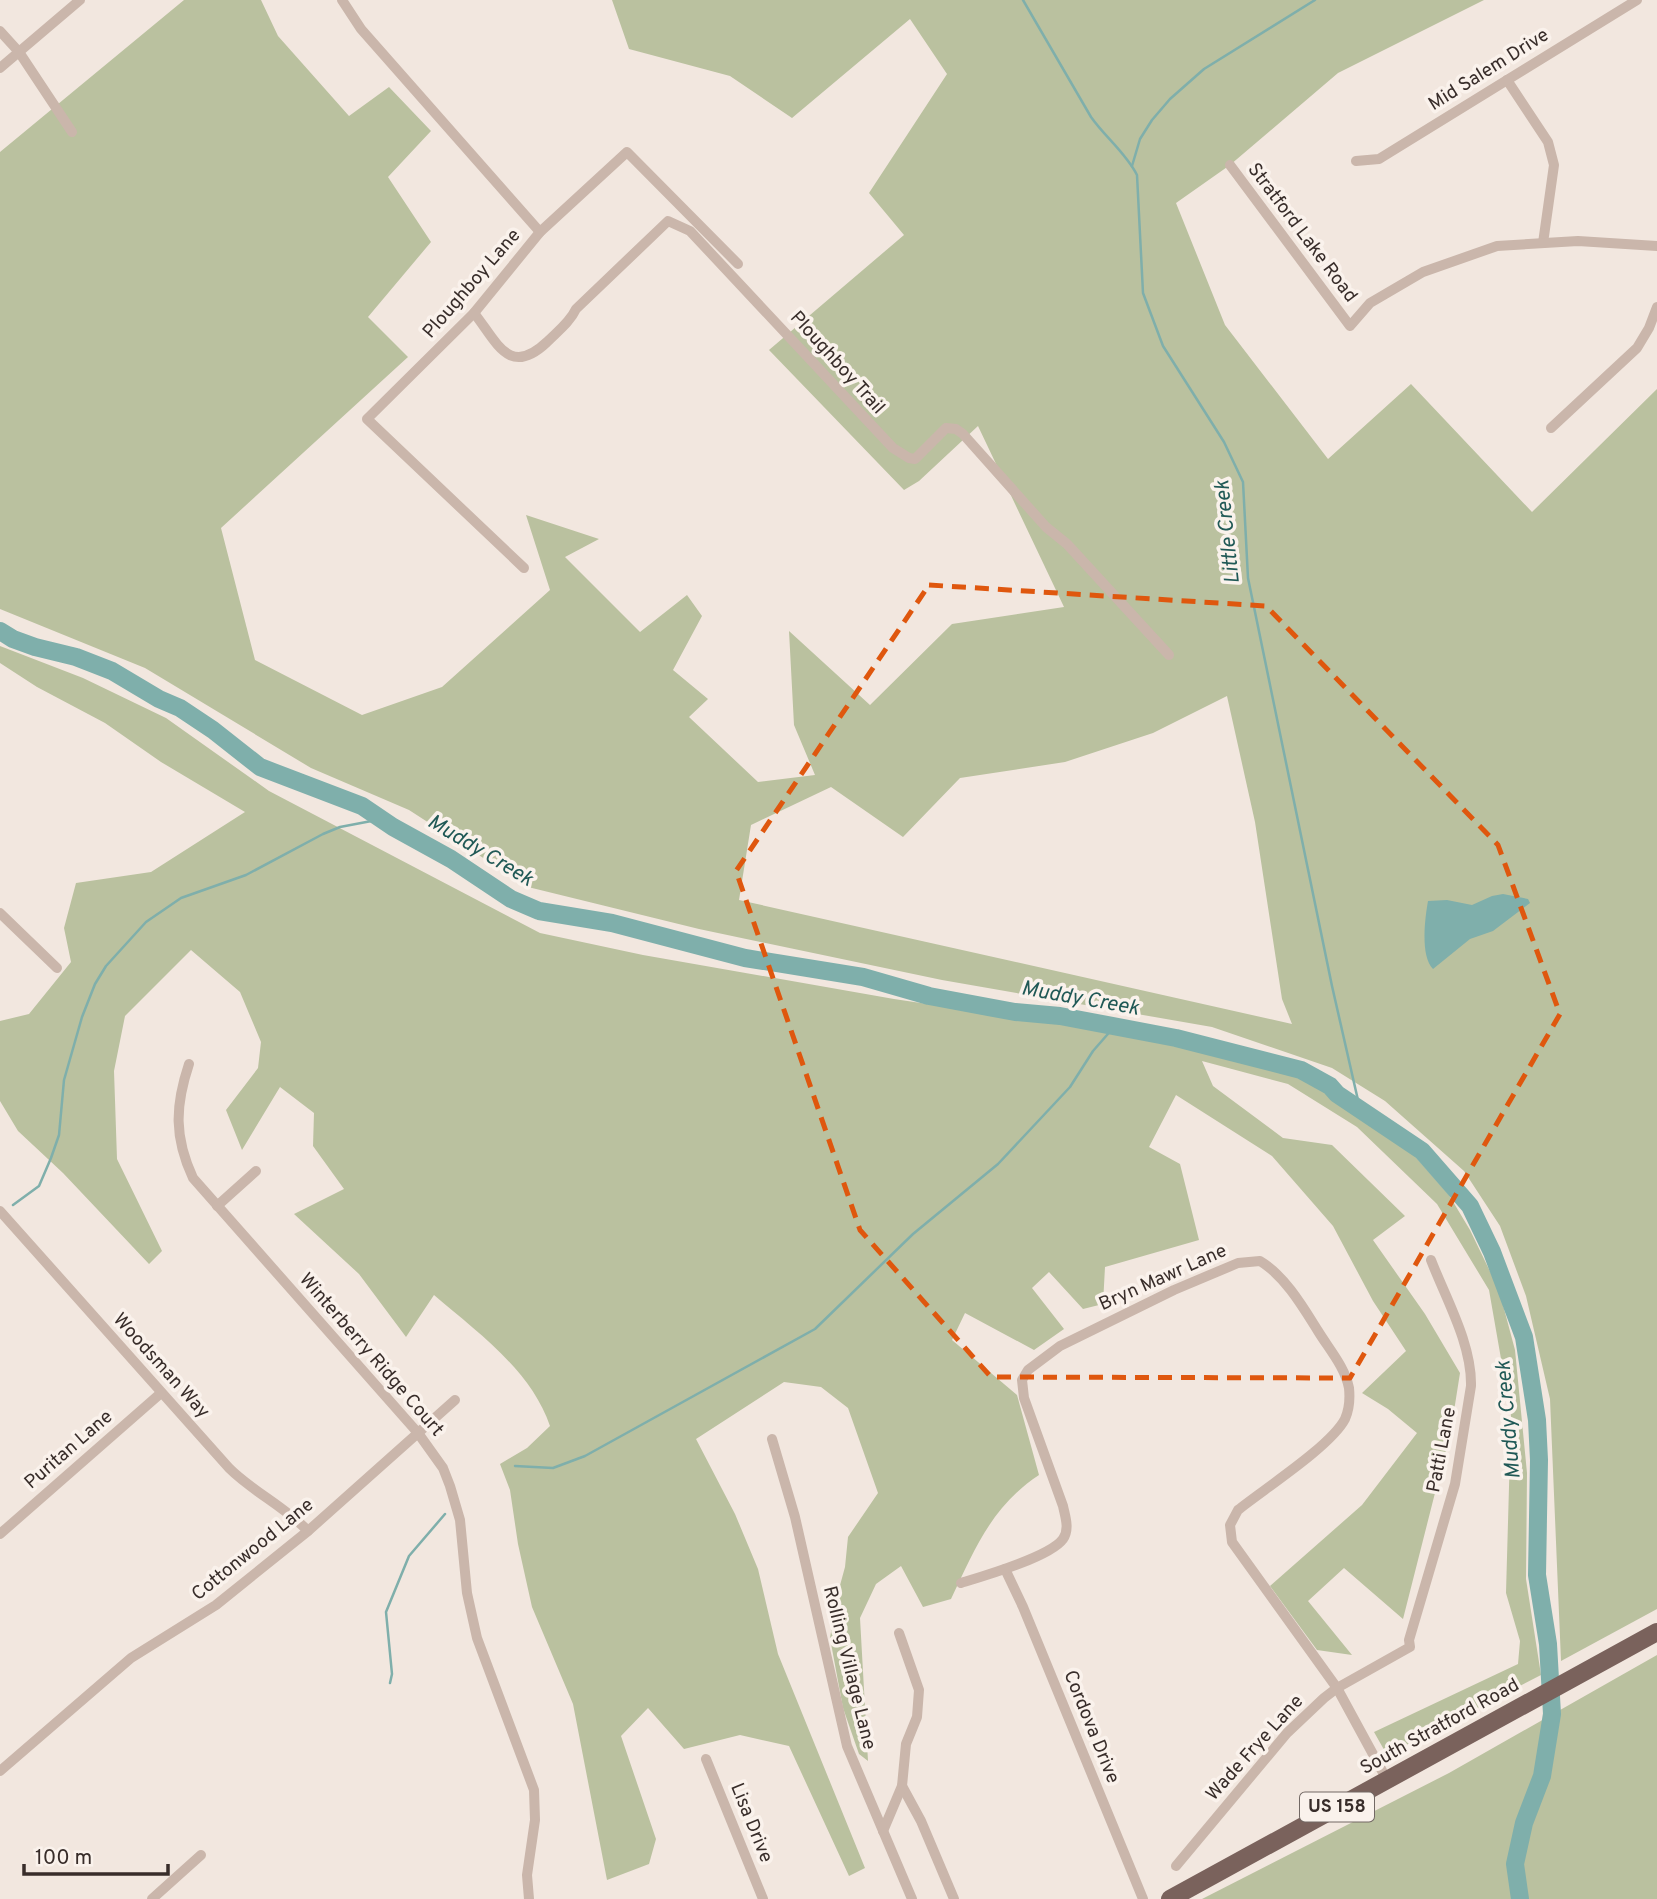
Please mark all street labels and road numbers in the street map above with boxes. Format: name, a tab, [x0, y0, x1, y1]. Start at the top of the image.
street label: Mid Salem Drive	[1424, 23, 1554, 117]
street label: Stratford Lake Road	[1242, 158, 1362, 308]
street label: Ploughboy Lane	[418, 224, 526, 344]
street label: Ploughboy Trail	[784, 306, 890, 420]
street label: Bryn Mawr Lane	[1095, 1239, 1231, 1317]
street label: Winterberry Ridge Court	[293, 1268, 449, 1442]
street label: Woodsman Way	[107, 1308, 215, 1424]
street label: Puritan Lane	[20, 1405, 118, 1495]
street label: Patti Lane	[1422, 1405, 1462, 1495]
street label: Cottonwood Lane	[187, 1493, 319, 1607]
street label: Rolling Village Lane	[817, 1584, 881, 1752]
street label: Cordova Drive	[1057, 1667, 1125, 1787]
street label: South Stratford Road	[1356, 1673, 1524, 1781]
street label: Wade Frye Lane	[1201, 1690, 1309, 1806]
street label: Lisa Drive	[724, 1780, 778, 1866]
road number: US 158	[1300, 1793, 1374, 1822]

